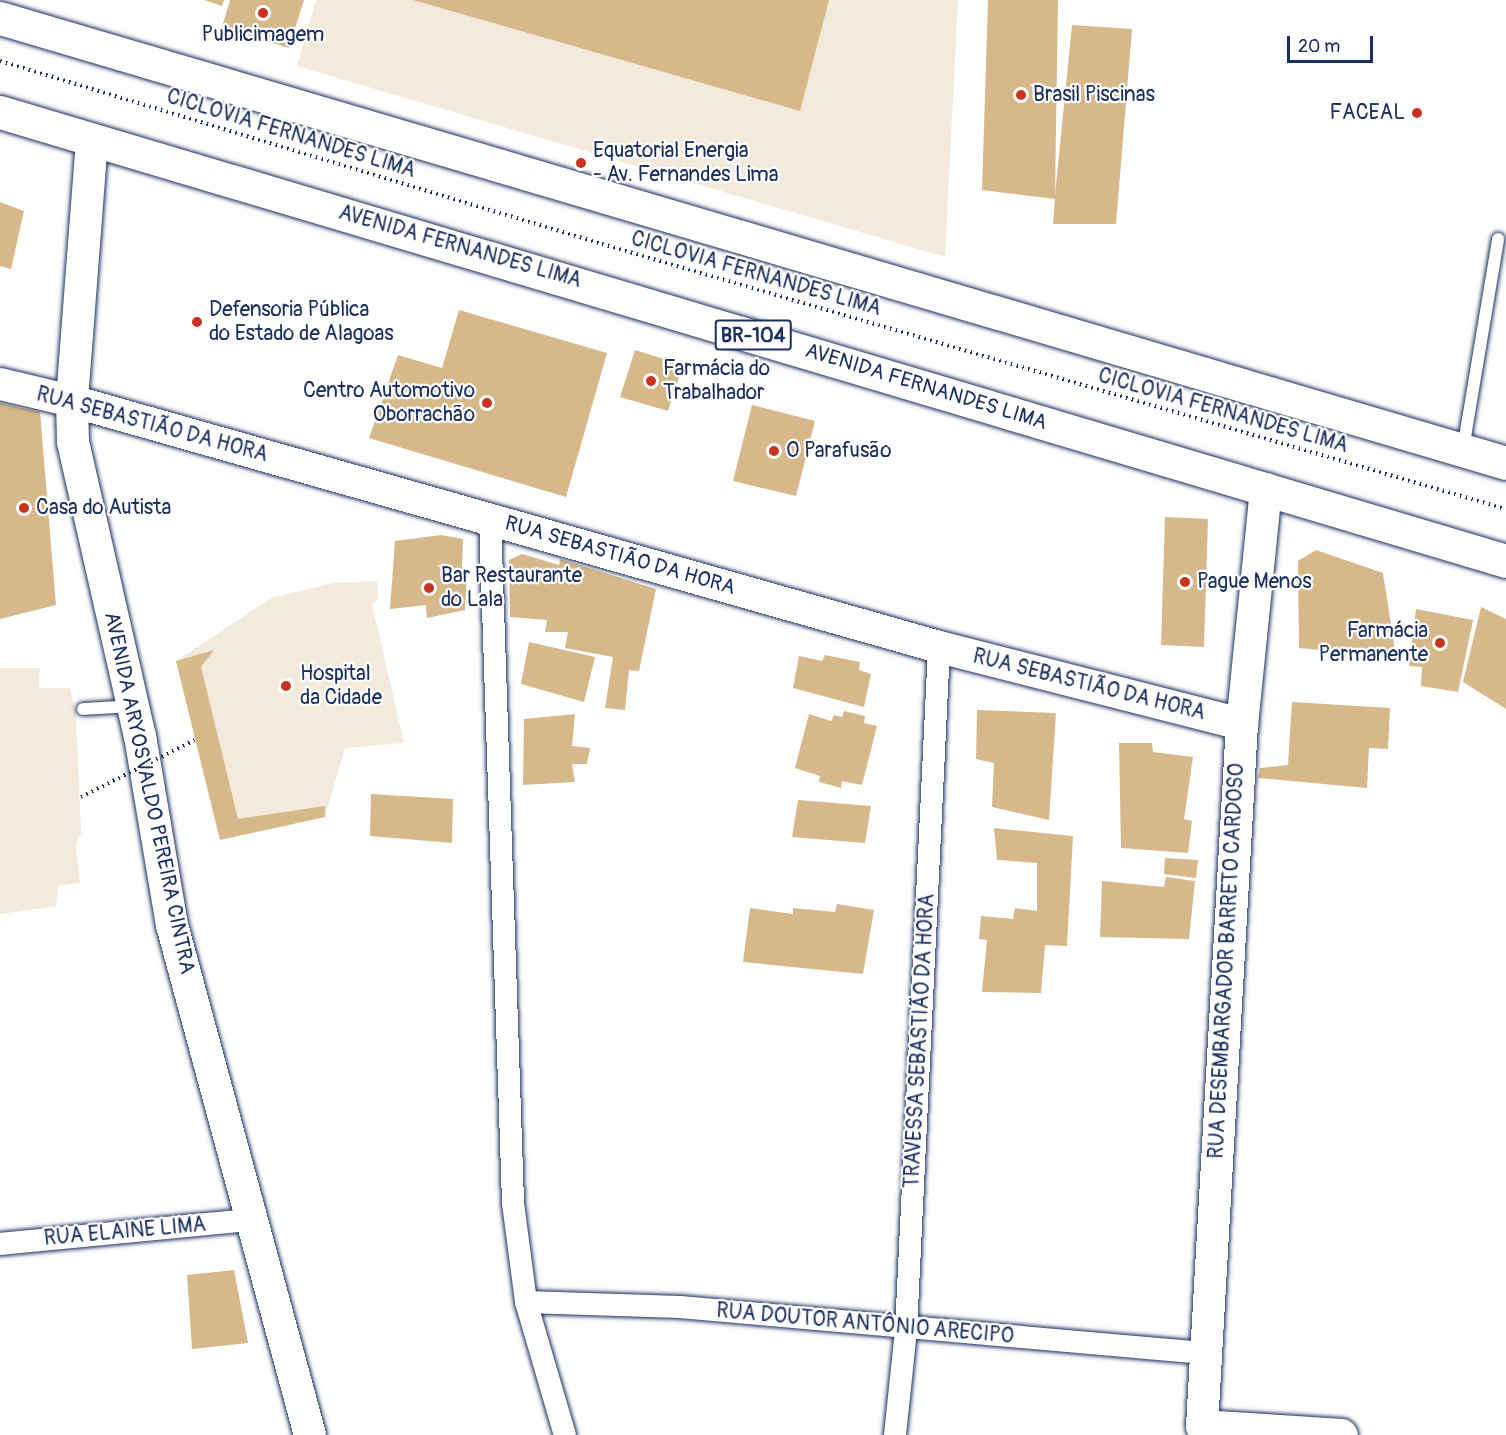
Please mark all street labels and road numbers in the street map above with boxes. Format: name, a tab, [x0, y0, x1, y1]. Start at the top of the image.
street label: CICLOVIA FERNANDES LIMA	[164, 84, 418, 184]
street label: AVENIDA FERNANDES LIMA	[336, 200, 584, 294]
street label: CICLOVIA FERNANDES LIMA	[628, 226, 884, 322]
road number: BR-104	[714, 318, 792, 352]
street label: AVENIDA FERNANDES LIMA	[802, 338, 1050, 436]
street label: CICLOVIA FERNANDES LIMA	[1095, 363, 1351, 459]
street label: RUA SEBASTIÃO DA HORA	[34, 382, 270, 468]
street label: RUA SEBASTIÃO DA HORA	[502, 511, 738, 601]
street label: AVENIDA ARYOSVALDO PEREIRA CINTRA	[98, 610, 200, 976]
street label: RUA SEBASTIÃO DA HORA	[970, 644, 1208, 726]
street label: RUA DESEMBARGADOR BARRETO CARDOSO	[1204, 763, 1250, 1159]
street label: TRAVESSA SEBASTIÃO DA HORA	[900, 893, 940, 1189]
street label: RUA ELAINE LIMA	[43, 1212, 207, 1252]
street label: RUA DOUTOR ANTÔNIO ARECIPO	[715, 1298, 1015, 1350]

